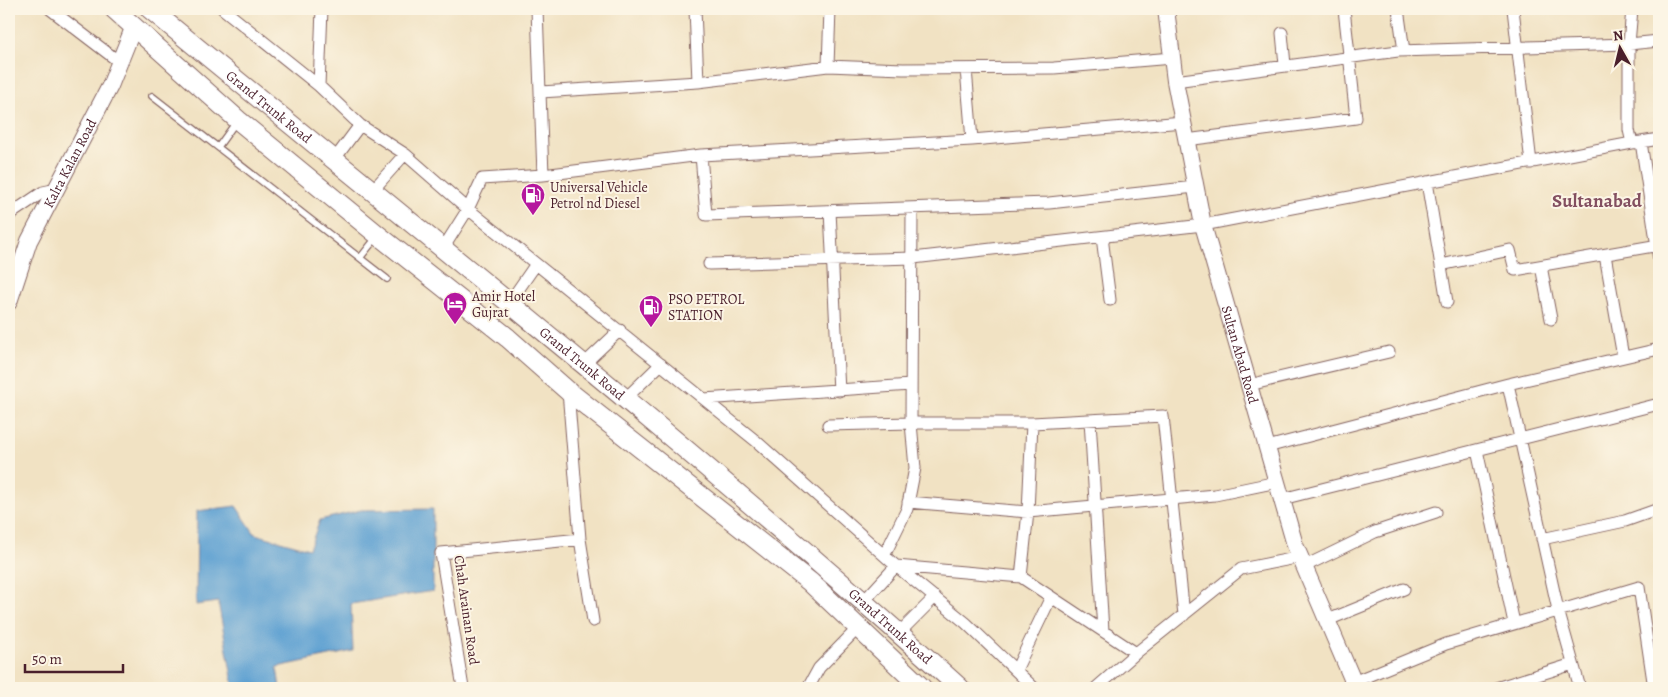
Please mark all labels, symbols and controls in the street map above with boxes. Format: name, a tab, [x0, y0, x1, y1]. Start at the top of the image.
north arrow	[1596, 22, 1646, 72]
text: N	[1612, 26, 1625, 46]
street label: Grand Trunk Road	[222, 66, 316, 148]
street label: Kalra Kalan Road	[39, 115, 101, 211]
place label: Universal Vehicle Petrol nd Diesel	[550, 178, 648, 213]
fuel station icon: Universal Vehicle Petrol nd Diesel	[520, 182, 546, 216]
district label: Sultanabad	[1552, 188, 1643, 214]
place label: Amir Hotel Gujrat	[471, 287, 536, 322]
place label: PSO PETROL STATION	[668, 290, 745, 325]
hotel icon: Amir Hotel Gujrat	[442, 291, 468, 325]
fuel station icon: PSO PETROL STATION	[638, 294, 664, 328]
street label: Sultan Abad Road	[1217, 303, 1263, 406]
street label: Grand Trunk Road	[535, 323, 629, 405]
street label: Chah Arainan Road	[449, 554, 484, 667]
street label: Grand Trunk Road	[844, 584, 936, 669]
scale bar	[25, 642, 122, 674]
text: 50 m	[32, 649, 62, 669]

